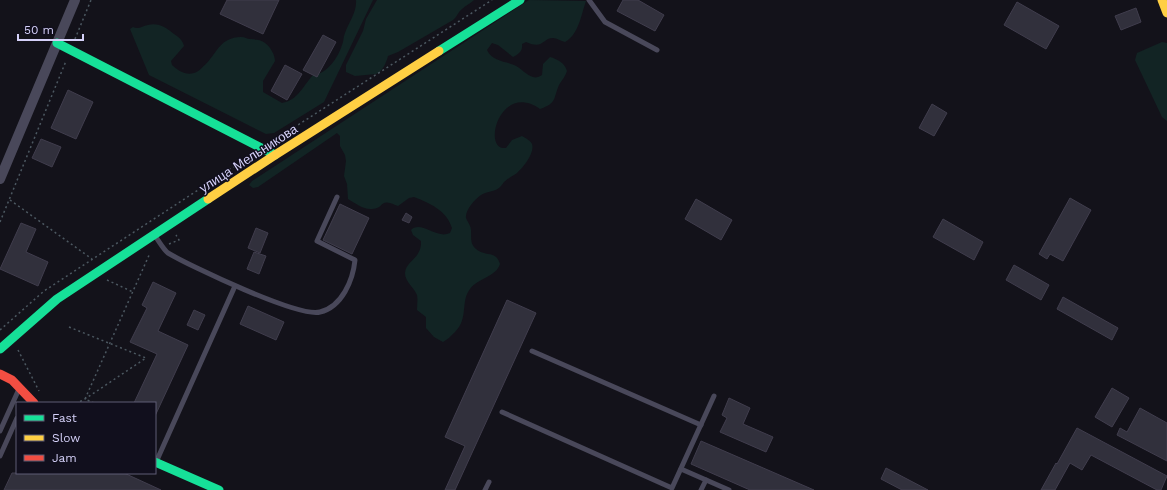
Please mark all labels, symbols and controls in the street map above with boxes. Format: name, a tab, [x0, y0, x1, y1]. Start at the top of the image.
scale bar	[18, 16, 83, 42]
text: 50 m	[24, 23, 54, 37]
street label: улица Мельникова	[196, 121, 301, 196]
legend	[16, 402, 156, 474]
text: Fast	[52, 411, 77, 425]
text: Slow	[52, 431, 80, 445]
text: Jam	[52, 451, 77, 465]

